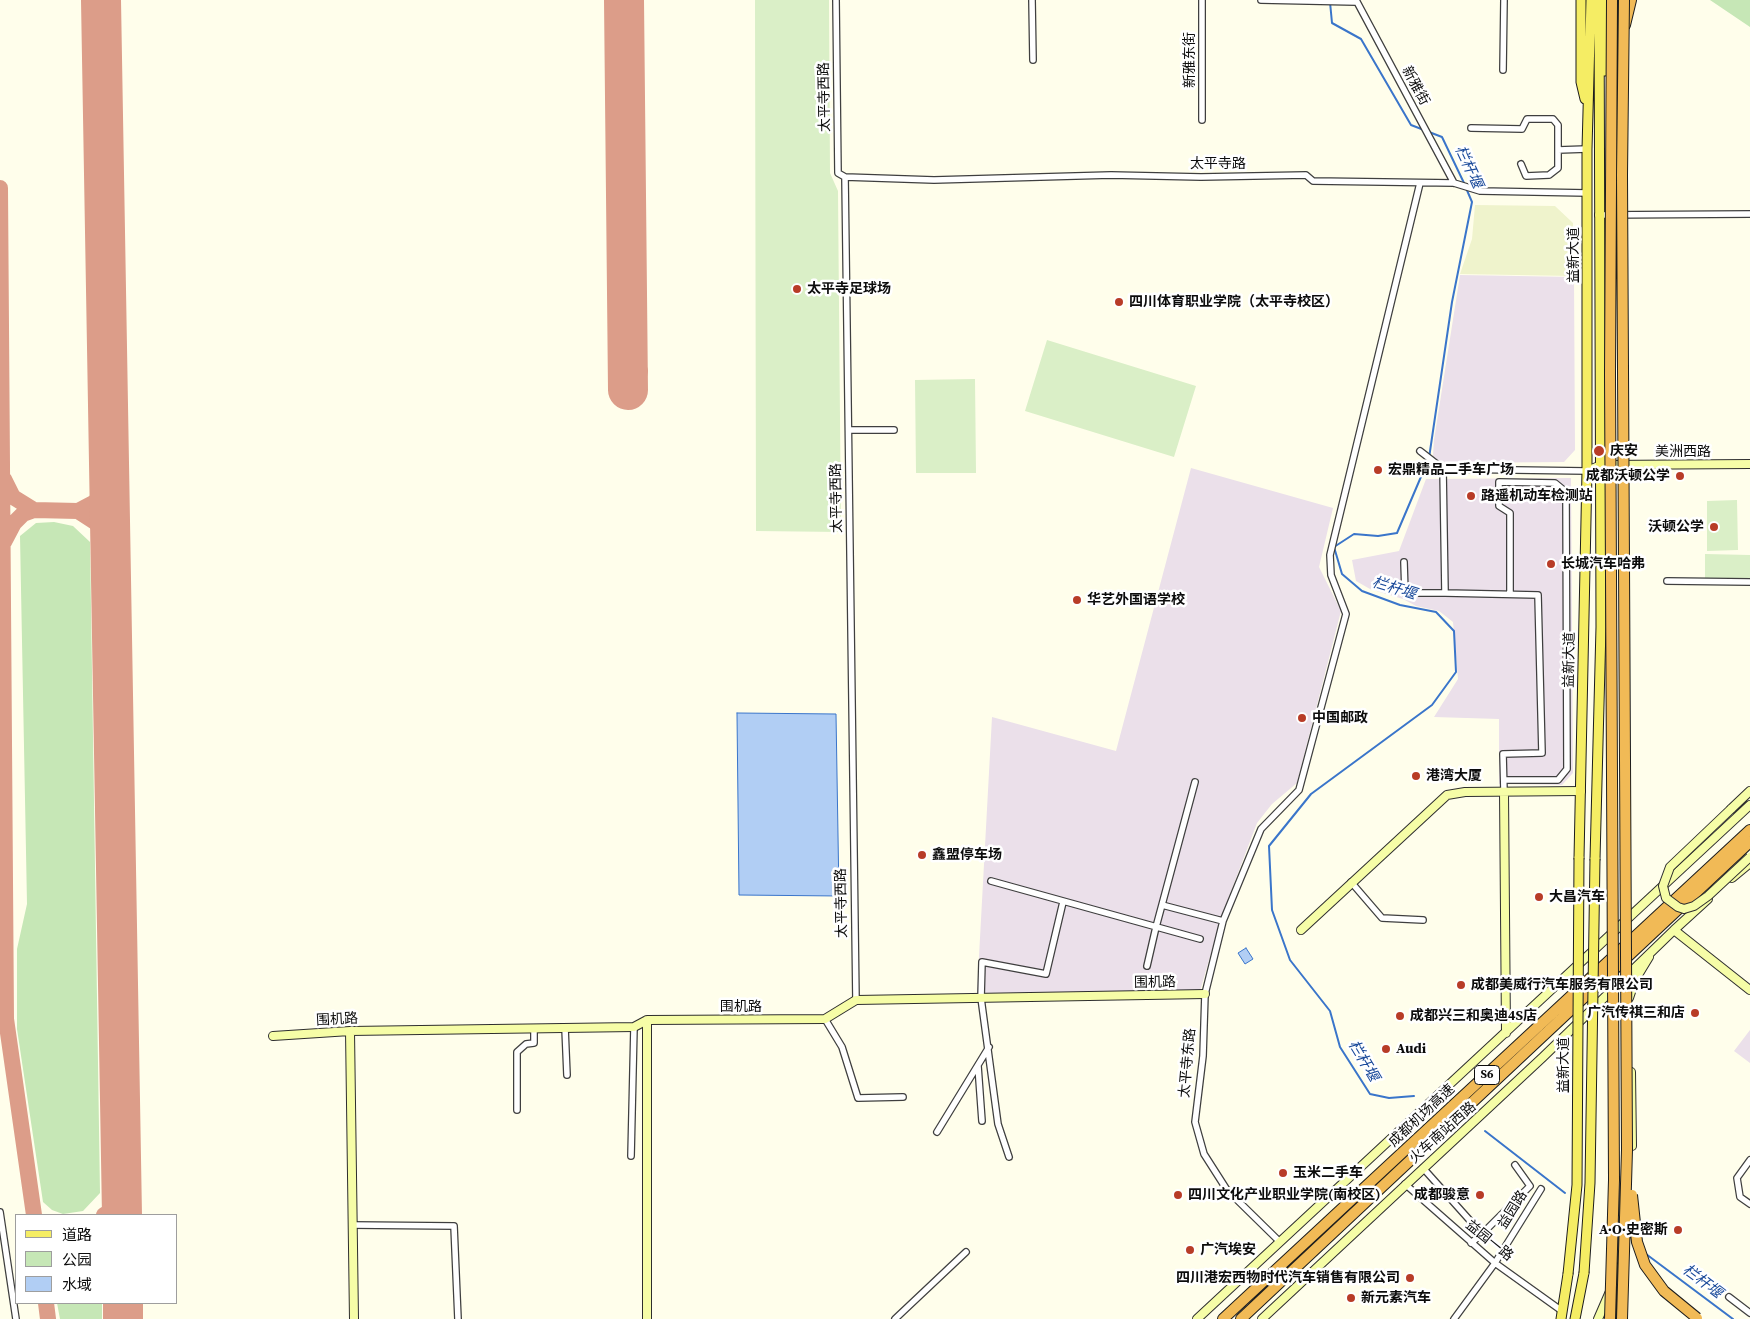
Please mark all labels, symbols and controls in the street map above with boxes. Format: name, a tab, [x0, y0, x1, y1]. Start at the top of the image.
street label: 新雅东街	[1182, 32, 1198, 88]
street label: 太平寺西路	[816, 62, 834, 132]
street label: 新雅街	[1398, 64, 1432, 108]
water label: 栏杆堰	[1450, 143, 1486, 191]
street label: 太平寺路	[1190, 156, 1246, 172]
street label: 益新大道	[1566, 227, 1582, 283]
place label: 太平寺足球场	[807, 281, 891, 297]
marker: 太平寺足球场	[791, 283, 803, 295]
place label: 四川体育职业学院（太平寺校区）	[1129, 294, 1339, 310]
marker: 四川体育职业学院（太平寺校区）	[1113, 296, 1125, 308]
place label: 庆安	[1610, 443, 1638, 459]
marker: 庆安	[1592, 444, 1606, 458]
street label: 美洲西路	[1655, 444, 1711, 460]
place label: 宏鼎精品二手车广场	[1388, 462, 1514, 478]
street label: 太平寺西路	[828, 463, 846, 533]
marker: 宏鼎精品二手车广场	[1372, 464, 1384, 476]
place label: 成都沃顿公学	[1586, 468, 1670, 484]
marker: 成都沃顿公学	[1674, 470, 1686, 482]
place label: 路遥机动车检测站	[1481, 488, 1593, 504]
marker: 路遥机动车检测站	[1465, 490, 1477, 502]
place label: 沃顿公学	[1648, 519, 1704, 535]
marker: 沃顿公学	[1708, 521, 1720, 533]
place label: 长城汽车哈弗	[1561, 556, 1645, 572]
marker: 长城汽车哈弗	[1545, 558, 1557, 570]
water label: 栏杆堰	[1370, 574, 1418, 604]
place label: 华艺外国语学校	[1087, 592, 1185, 608]
marker: 华艺外国语学校	[1071, 594, 1083, 606]
street label: 益新大道	[1561, 632, 1579, 688]
place label: 中国邮政	[1312, 710, 1368, 726]
marker: 中国邮政	[1296, 712, 1308, 724]
place label: 港湾大厦	[1426, 768, 1482, 784]
marker: 港湾大厦	[1410, 770, 1422, 782]
place label: 鑫盟停车场	[932, 847, 1002, 863]
marker: 鑫盟停车场	[916, 849, 928, 861]
street label: 太平寺西路	[833, 868, 851, 938]
place label: 大昌汽车	[1549, 889, 1605, 905]
marker: 大昌汽车	[1533, 891, 1545, 903]
street label: 围机路	[1134, 974, 1176, 992]
place label: 成都美威行汽车服务有限公司	[1471, 977, 1653, 993]
marker: 成都美威行汽车服务有限公司	[1455, 979, 1467, 991]
street label: 围机路	[720, 999, 762, 1015]
place label: 广汽传祺三和店	[1587, 1005, 1685, 1021]
marker: 广汽传祺三和店	[1689, 1007, 1701, 1019]
place label: 成都兴三和奥迪4S店	[1410, 1008, 1537, 1024]
marker: 成都兴三和奥迪4S店	[1394, 1010, 1406, 1022]
street label: 围机路	[316, 1011, 358, 1029]
street label: 太平寺东路	[1177, 1027, 1199, 1099]
water label: 栏杆堰	[1344, 1037, 1382, 1085]
street label: 益新大道	[1556, 1037, 1572, 1093]
place label: Audi	[1396, 1041, 1426, 1057]
marker: Audi	[1380, 1043, 1392, 1055]
road number: S6	[1474, 1066, 1500, 1084]
street label: 成都机场高速	[1386, 1081, 1458, 1151]
street label: 火车南站西路	[1406, 1099, 1480, 1167]
place label: 玉米二手车	[1293, 1165, 1363, 1181]
marker: 玉米二手车	[1277, 1167, 1289, 1179]
place label: 四川文化产业职业学院(南校区)	[1188, 1187, 1381, 1203]
place label: 成都骏意	[1414, 1187, 1470, 1203]
street label: 益园路	[1495, 1188, 1531, 1232]
marker: 四川文化产业职业学院(南校区)	[1172, 1189, 1184, 1201]
marker: 成都骏意	[1474, 1189, 1486, 1201]
legend	[15, 1214, 178, 1304]
street label: 益园一路	[1462, 1217, 1516, 1265]
place label: A·O·史密斯	[1599, 1222, 1668, 1238]
text: 道路	[62, 1224, 92, 1245]
marker: A·O·史密斯	[1672, 1224, 1684, 1236]
place label: 广汽埃安	[1200, 1242, 1256, 1258]
marker: 广汽埃安	[1184, 1244, 1196, 1256]
text: 公园	[62, 1249, 92, 1270]
water label: 栏杆堰	[1679, 1261, 1725, 1303]
place label: 四川港宏西物时代汽车销售有限公司	[1176, 1270, 1400, 1286]
marker: 四川港宏西物时代汽车销售有限公司	[1404, 1272, 1416, 1284]
text: 水域	[62, 1274, 92, 1295]
place label: 新元素汽车	[1361, 1290, 1431, 1306]
marker: 新元素汽车	[1345, 1292, 1357, 1304]

